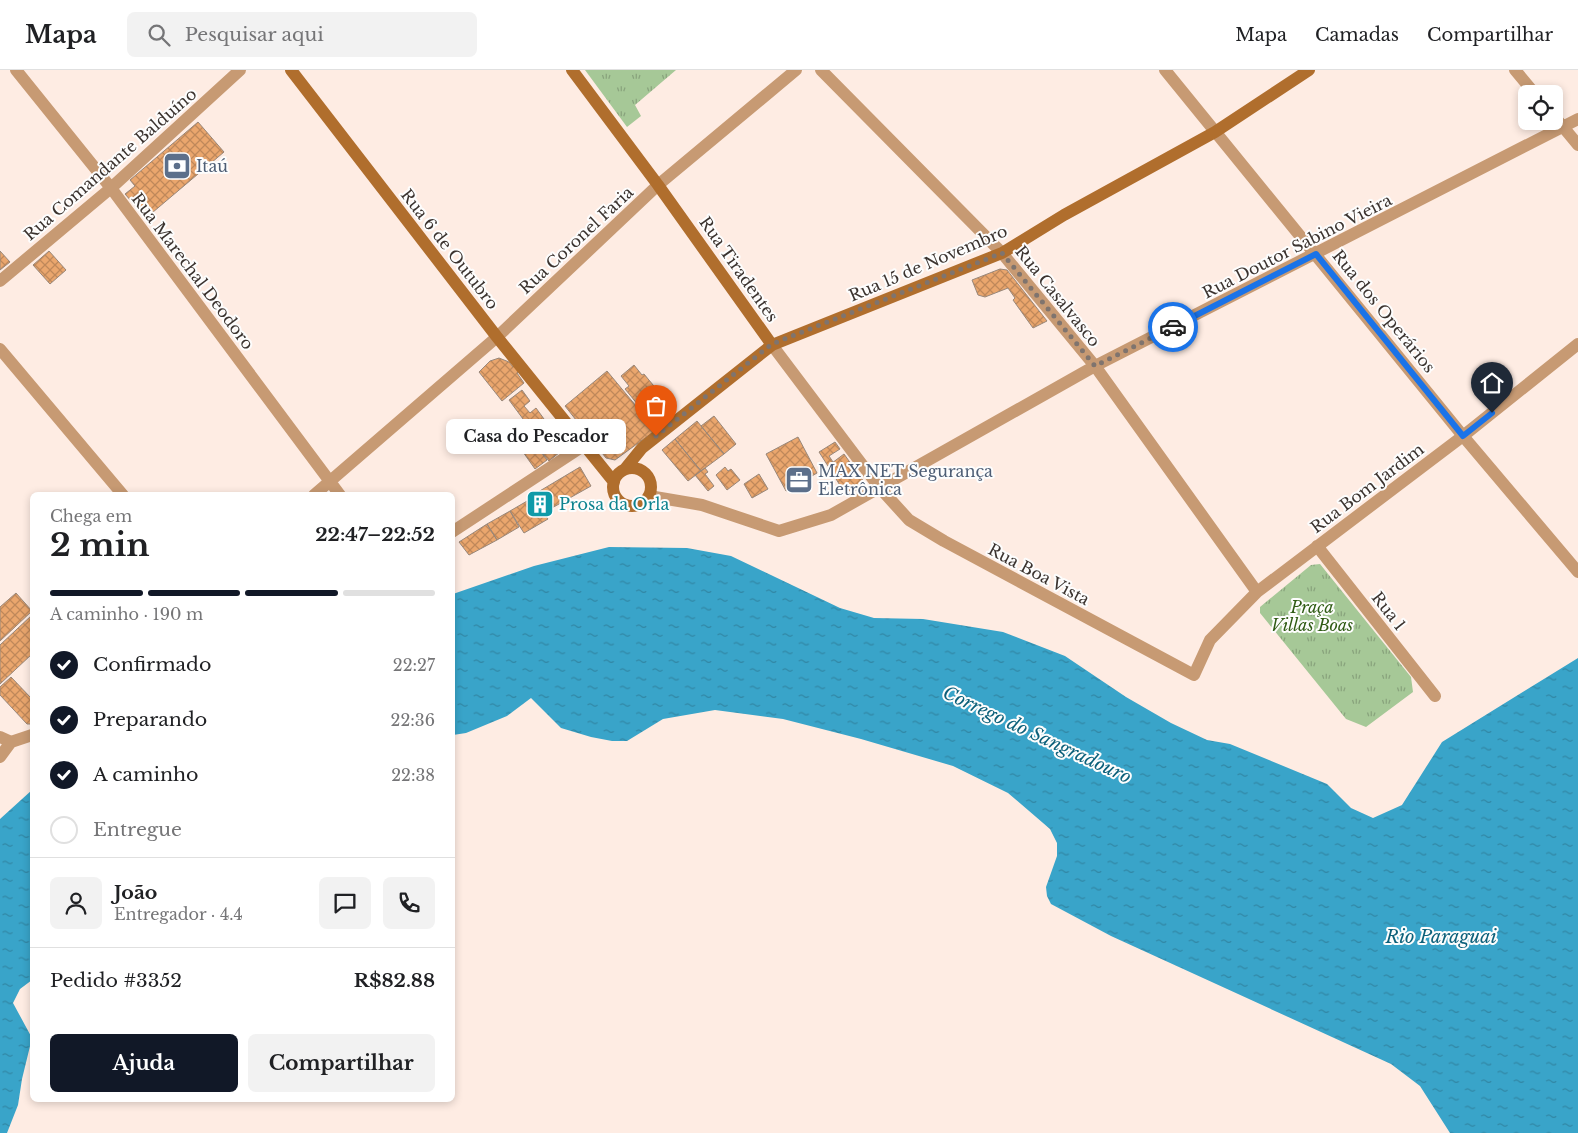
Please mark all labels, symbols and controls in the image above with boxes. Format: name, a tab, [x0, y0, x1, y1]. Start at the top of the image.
search box	[127, 12, 477, 57]
text: Mapa	[25, 20, 97, 49]
icon: search	[145, 21, 173, 49]
text: Pesquisar aqui	[185, 23, 324, 46]
text: Mapa	[1235, 24, 1287, 46]
text: Camadas	[1315, 24, 1399, 46]
text: Compartilhar	[1427, 24, 1553, 46]
street label: Rua Comandante Balduíno	[20, 84, 200, 244]
map controls	[1518, 85, 1563, 130]
button: locate	[1518, 85, 1563, 130]
bank icon: Itaú	[162, 151, 192, 181]
place label: Itaú	[196, 156, 228, 176]
street label: Rua Coronel Faria	[515, 182, 637, 298]
street label: Rua 6 de Outubro	[397, 185, 503, 313]
street label: Rua Marechal Deodoro	[128, 189, 258, 353]
street label: Rua Doutor Sabino Vieira	[1199, 189, 1395, 303]
street label: Rua Tiradentes	[695, 213, 783, 325]
street label: Rua 15 de Novembro	[846, 221, 1010, 305]
street label: Rua Casalvasco	[1011, 241, 1105, 351]
street label: Rua dos Operários	[1328, 246, 1440, 376]
courier	[1148, 302, 1198, 352]
icon: car	[1159, 313, 1187, 341]
pin	[1471, 362, 1513, 413]
icon: home	[1478, 369, 1506, 397]
pin	[635, 385, 677, 436]
icon: bag	[642, 392, 670, 420]
callout: Casa do Pescador	[446, 418, 626, 454]
text: Casa do Pescador	[464, 426, 608, 446]
street label: Rua Bom Jardim	[1306, 439, 1428, 537]
place label: MAX NET Segurança Eletrônica	[818, 461, 993, 499]
office icon: MAX NET Segurança Eletrônica	[784, 465, 814, 495]
building icon: Prosa da Orla	[525, 489, 555, 519]
place label: Prosa da Orla	[559, 494, 670, 514]
text: Chega em	[50, 506, 132, 526]
text: 22:47–22:52	[315, 523, 435, 546]
text: 2 min	[50, 525, 150, 565]
street label: Rua Boa Vista	[985, 539, 1093, 609]
street label: Rua 1	[1368, 588, 1410, 634]
park label: Praça Villas Boas	[1271, 597, 1353, 635]
text: A caminho · 190 m	[50, 604, 203, 624]
icon: check	[50, 651, 78, 679]
text: Confirmado	[93, 653, 211, 676]
text: 22:27	[393, 655, 435, 675]
water label: Corrego do Sangradouro	[939, 682, 1135, 788]
icon: check	[50, 706, 78, 734]
text: Preparando	[93, 708, 207, 731]
text: 22:36	[391, 710, 435, 730]
icon: check	[50, 761, 78, 789]
text: A caminho	[93, 763, 199, 786]
text: 22:38	[391, 765, 435, 785]
text: Entregue	[93, 818, 182, 841]
button: person	[50, 877, 102, 929]
button: chat	[319, 877, 371, 929]
button: phone	[383, 877, 435, 929]
text: João	[114, 881, 157, 904]
text: Entregador · 4.4	[114, 904, 243, 924]
water label: Rio Paraguai	[1384, 926, 1497, 948]
text: Pedido #3352	[50, 969, 182, 992]
text: R$82.88	[354, 969, 435, 992]
button: Ajuda	[50, 1034, 238, 1092]
button: Compartilhar	[248, 1034, 435, 1092]

